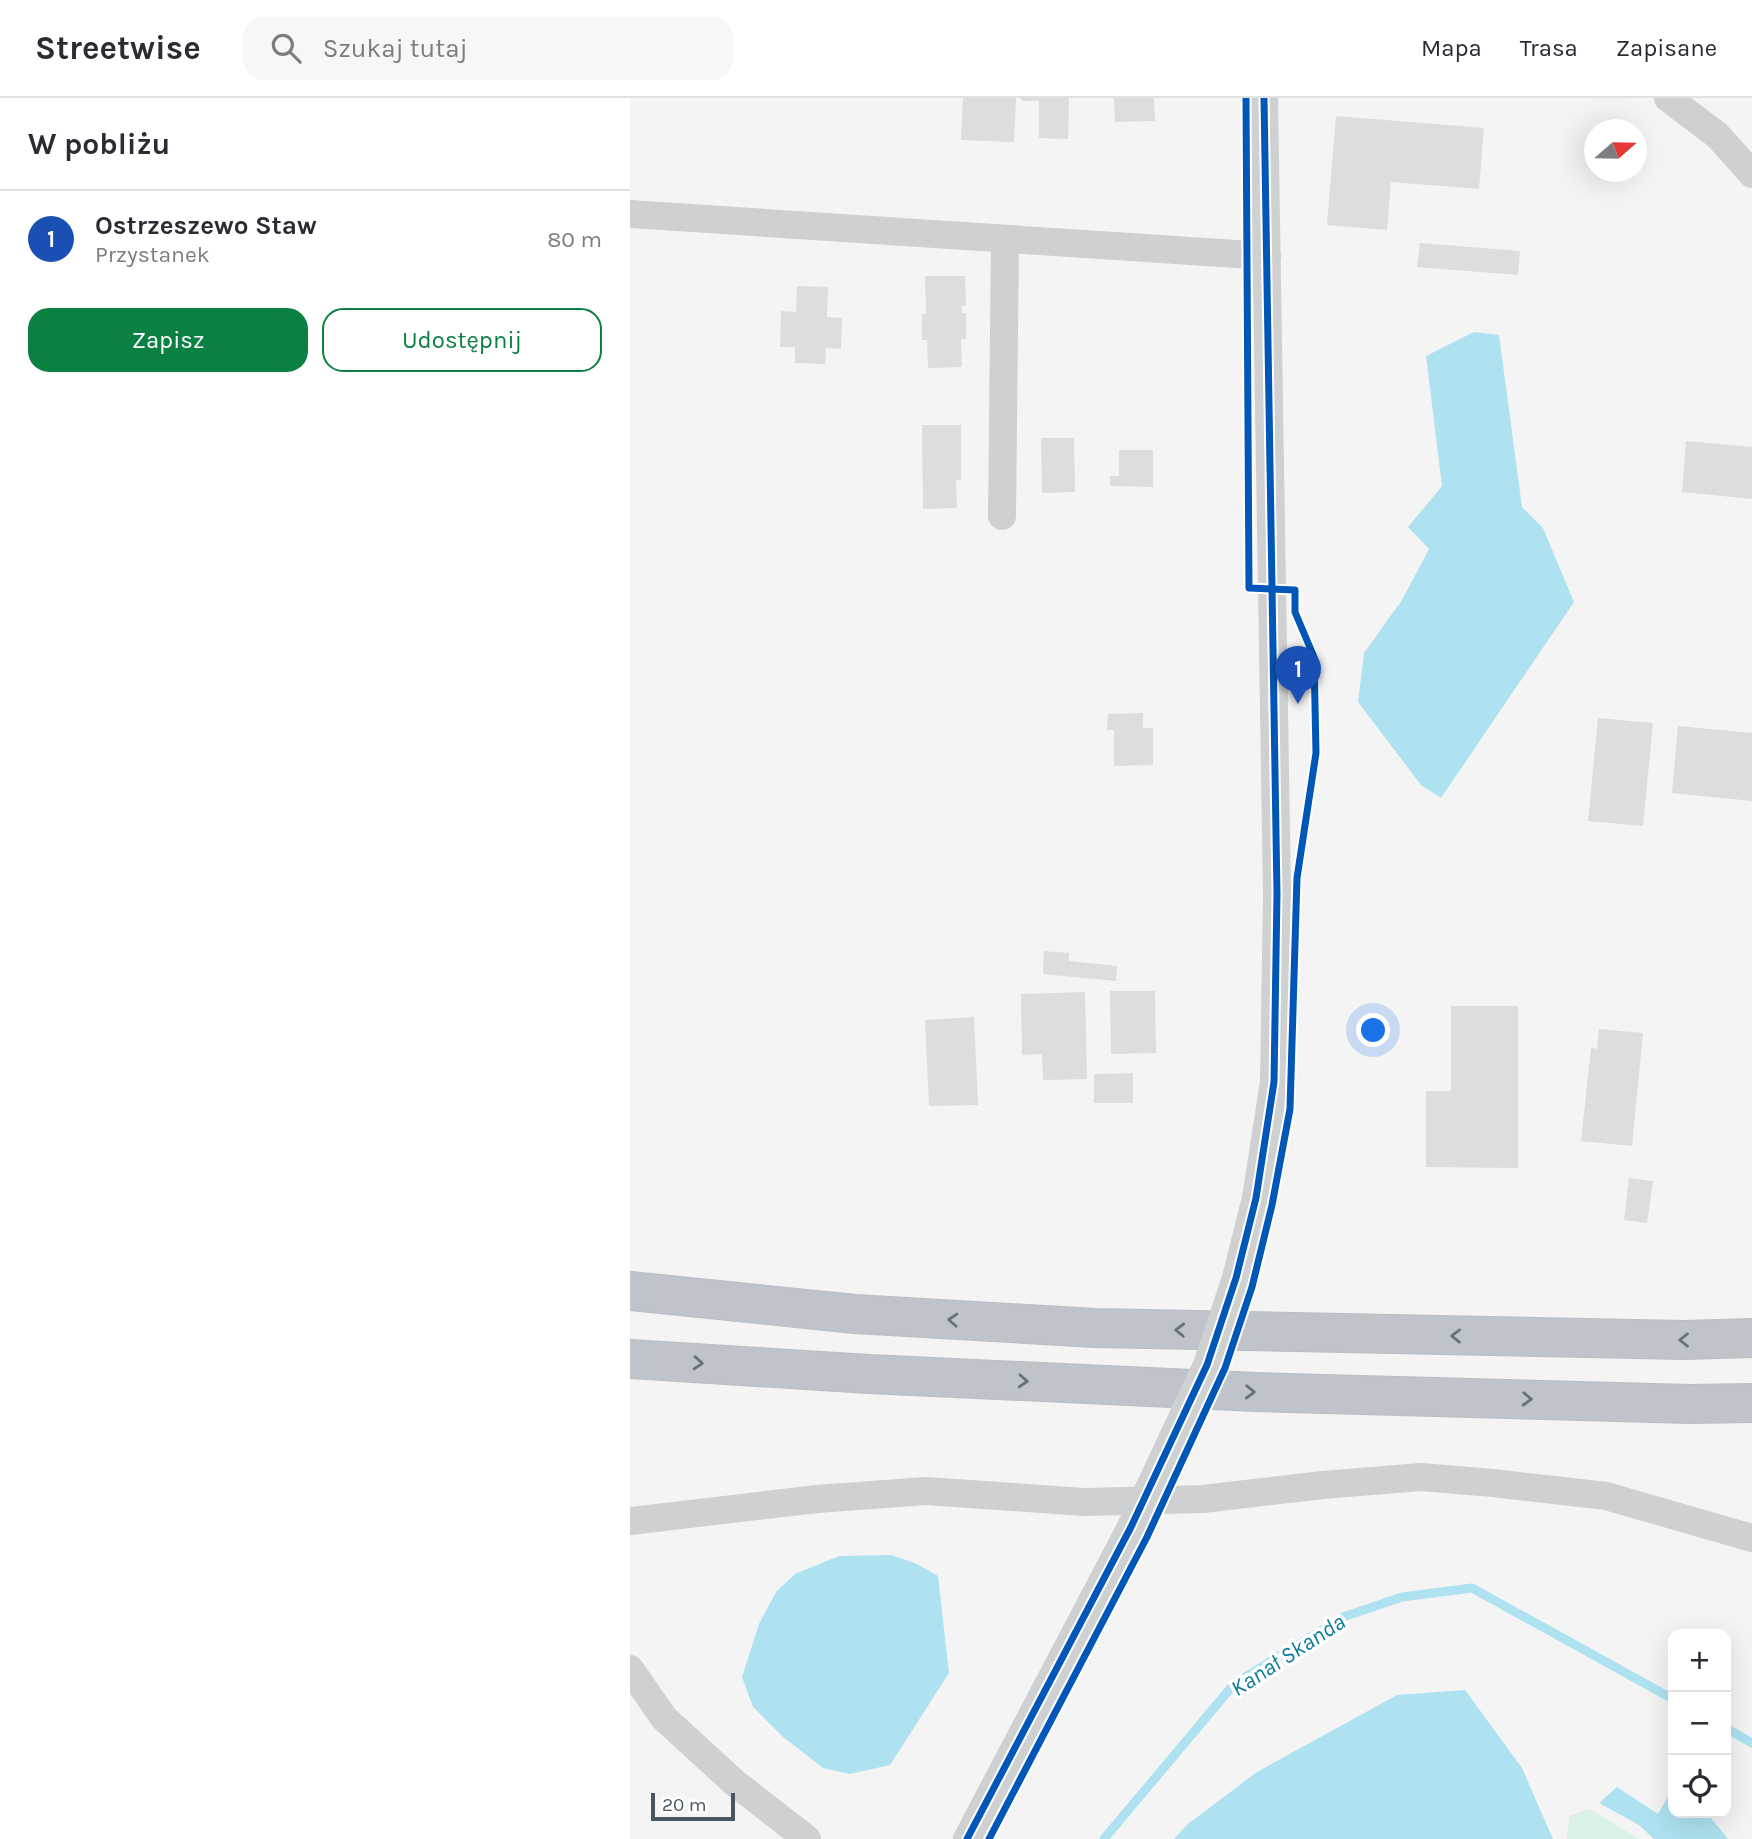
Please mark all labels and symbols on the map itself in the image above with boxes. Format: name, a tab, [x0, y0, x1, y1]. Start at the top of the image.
north arrow	[1584, 119, 1647, 182]
pin: 1	[1275, 646, 1321, 704]
your location	[1356, 1013, 1390, 1047]
one-way arrow	[947, 1312, 958, 1327]
one-way arrow	[1174, 1323, 1185, 1338]
one-way arrow	[1451, 1328, 1461, 1344]
one-way arrow	[1678, 1332, 1689, 1348]
one-way arrow	[693, 1355, 704, 1370]
one-way arrow	[1018, 1374, 1029, 1389]
one-way arrow	[1245, 1384, 1256, 1399]
one-way arrow	[1522, 1391, 1532, 1407]
water label: Kanał Skanda	[1226, 1608, 1350, 1702]
scale bar	[651, 1790, 735, 1822]

